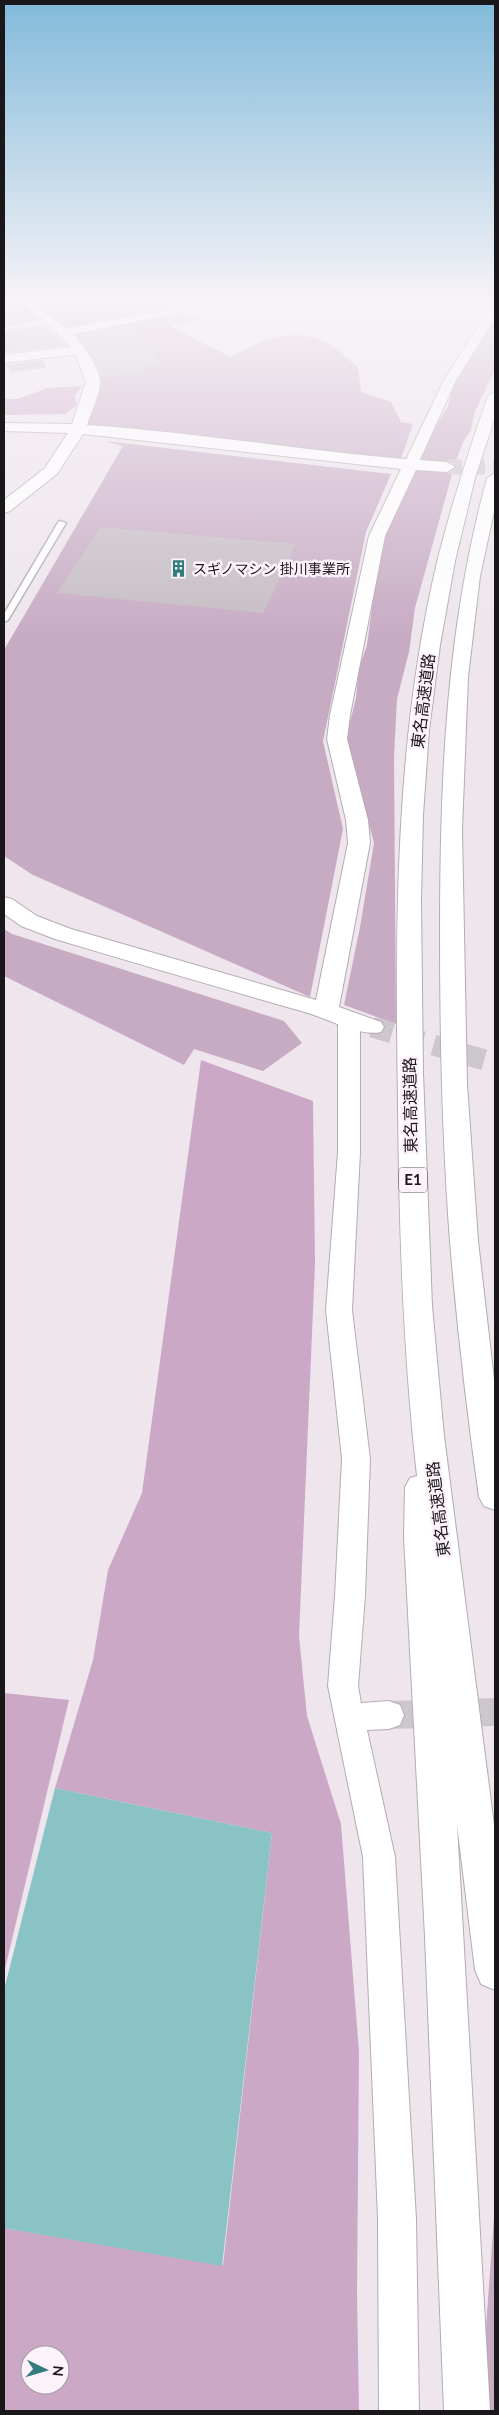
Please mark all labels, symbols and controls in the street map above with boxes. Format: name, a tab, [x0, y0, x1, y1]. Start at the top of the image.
building icon: スギノマシン 掛川事業所	[169, 559, 189, 579]
place label: スギノマシン 掛川事業所	[193, 560, 350, 577]
street label: 東名高速道路	[407, 652, 438, 750]
street label: 東名高速道路	[399, 1057, 420, 1153]
road number: E1	[399, 1168, 427, 1192]
street label: 東名高速道路	[422, 1460, 453, 1558]
north arrow	[20, 2345, 70, 2395]
text: N	[50, 2365, 67, 2377]

